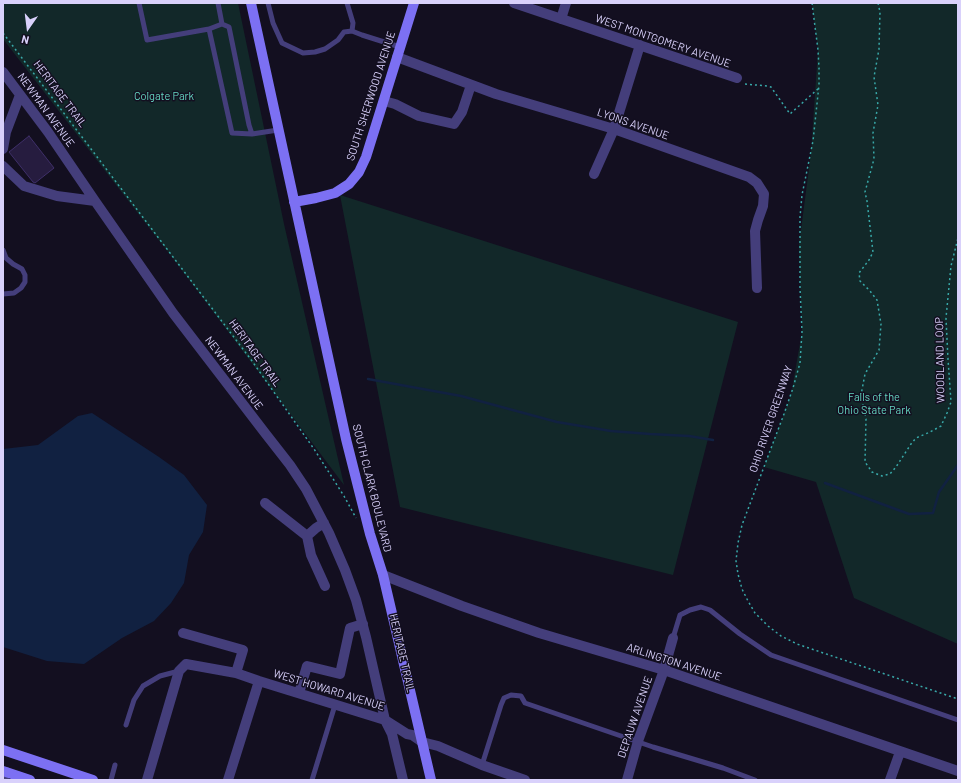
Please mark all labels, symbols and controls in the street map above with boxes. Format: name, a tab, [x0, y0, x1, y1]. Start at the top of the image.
north arrow	[8, 8, 48, 48]
street label: WEST MONTGOMERY AVENUE	[594, 12, 732, 70]
street label: SOUTH SHERWOOD AVENUE	[344, 30, 398, 162]
text: N	[20, 33, 30, 47]
street label: HERITAGE TRAIL	[31, 58, 89, 130]
street label: NEWMAN AVENUE	[15, 70, 77, 150]
park label: Colgate Park	[134, 89, 194, 103]
street label: LYONS AVENUE	[595, 106, 671, 142]
street label: HERITAGE TRAIL	[226, 317, 284, 389]
street label: WOODLAND LOOP	[933, 317, 947, 403]
street label: NEWMAN AVENUE	[202, 334, 266, 412]
street label: OHIO RIVER GREENWAY	[746, 364, 796, 474]
park label: Falls of the Ohio State Park	[837, 390, 911, 416]
street label: SOUTH CLARK BOULEVARD	[350, 423, 394, 553]
street label: HERITAGE TRAIL	[387, 612, 417, 694]
street label: ARLINGTON AVENUE	[625, 640, 723, 684]
street label: WEST HOWARD AVENUE	[272, 667, 386, 713]
street label: DEPAUW AVENUE	[615, 674, 655, 760]

